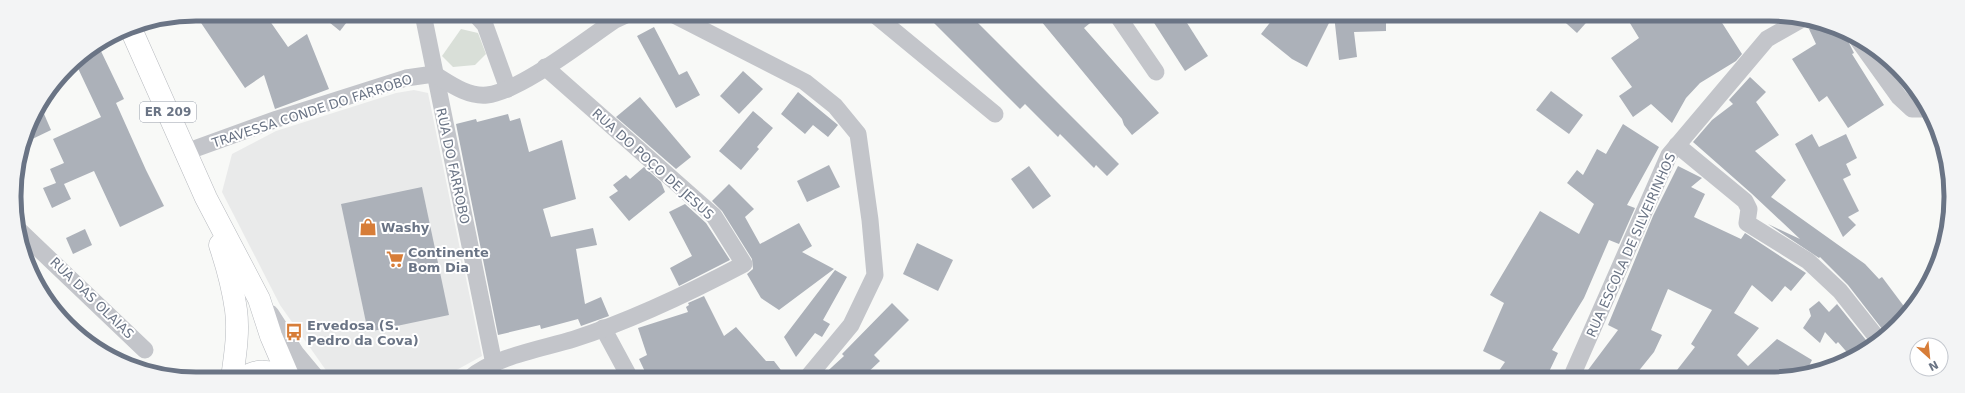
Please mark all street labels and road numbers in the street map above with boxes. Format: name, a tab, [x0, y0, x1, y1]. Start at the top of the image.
street label: TRAVESSA CONDE DO FARROBO	[209, 71, 414, 151]
road number: ER 209	[140, 102, 196, 122]
street label: RUA DO POÇO DE JESUS	[589, 106, 717, 222]
street label: RUA DO FARROBO	[433, 107, 473, 225]
street label: RUA ESCOLA DE SILVEIRINHOS	[1583, 151, 1679, 339]
street label: RUA DAS OLAIAS	[47, 254, 137, 342]

